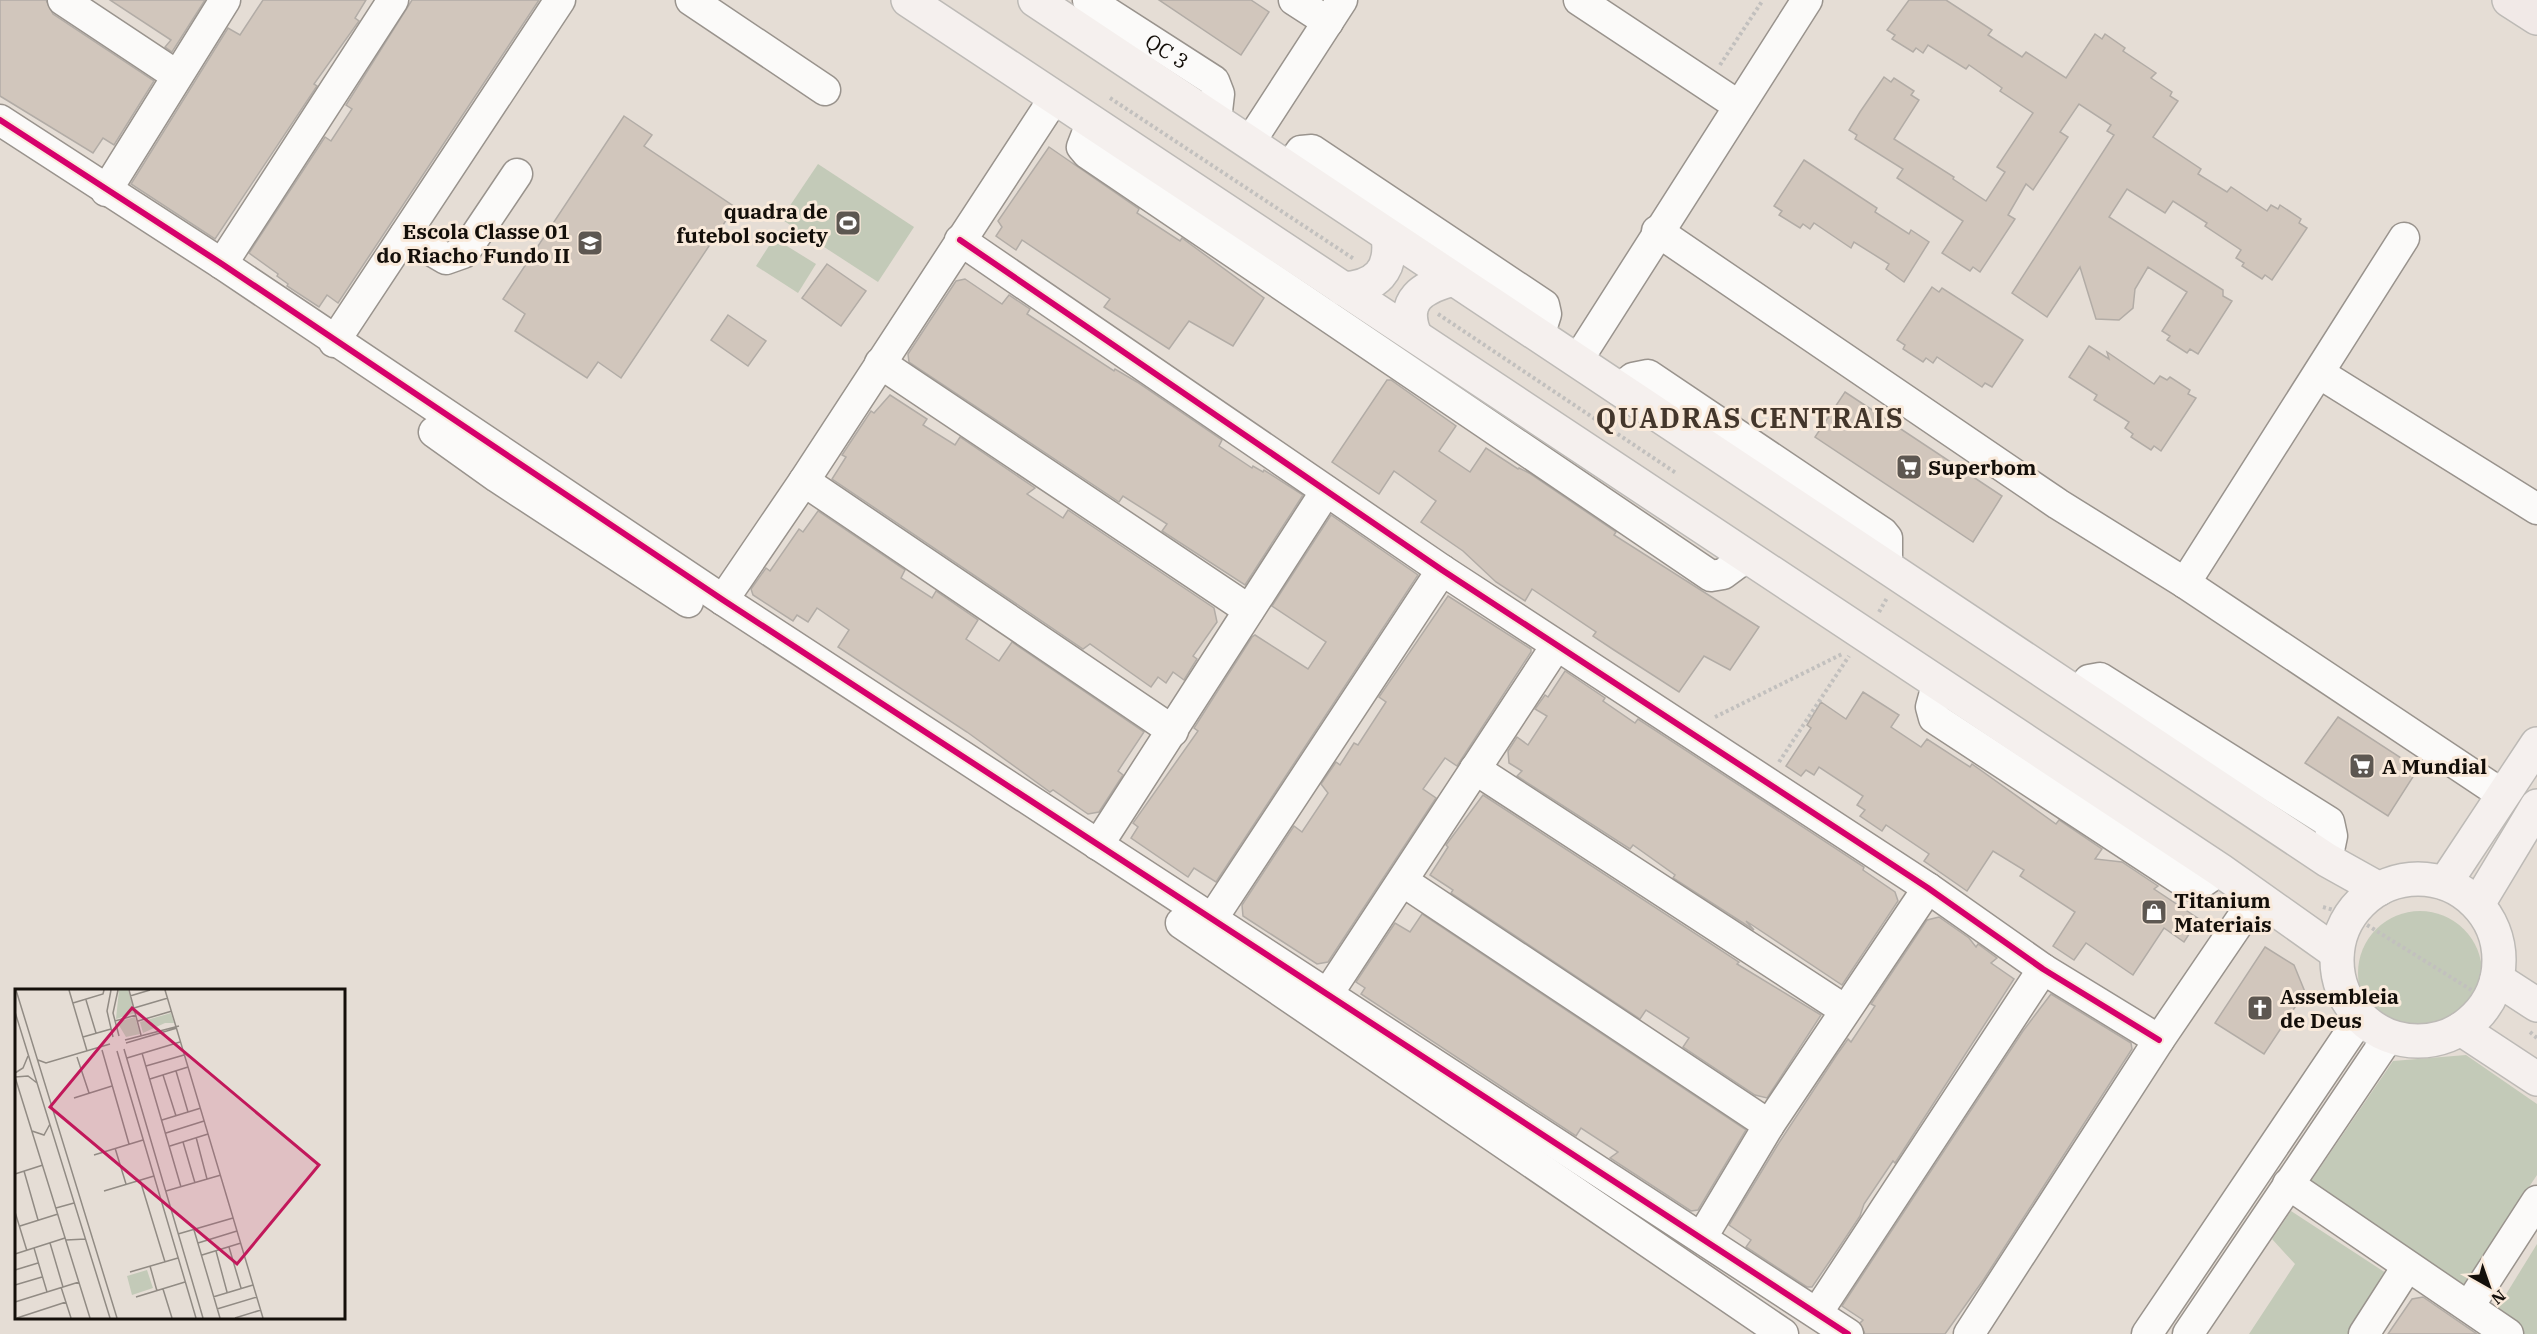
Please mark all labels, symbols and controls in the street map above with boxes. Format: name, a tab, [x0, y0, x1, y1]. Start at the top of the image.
street label: QC 3	[1140, 27, 1194, 75]
place label: quadra de futebol society	[676, 197, 828, 249]
sports icon: quadra de futebol society	[833, 208, 863, 238]
place label: Escola Classe 01 do Riacho Fundo II	[376, 217, 570, 269]
school or university icon: Escola Classe 01 do Riacho Fundo II	[575, 228, 605, 258]
district label: QUADRAS CENTRAIS	[1596, 400, 1904, 435]
supermarket icon: Superbom	[1894, 452, 1924, 482]
place label: Superbom	[1928, 453, 2036, 481]
supermarket icon: A Mundial	[2347, 751, 2377, 781]
place label: A Mundial	[2382, 752, 2487, 780]
place label: Titanium Materiais	[2174, 886, 2272, 938]
shop icon: Titanium Materiais	[2139, 897, 2169, 927]
place label: Assembleia de Deus	[2280, 982, 2399, 1034]
inset map	[15, 989, 345, 1319]
church icon: Assembleia de Deus	[2245, 993, 2275, 1023]
north arrow	[2459, 1256, 2519, 1316]
text: N	[2487, 1286, 2510, 1309]

